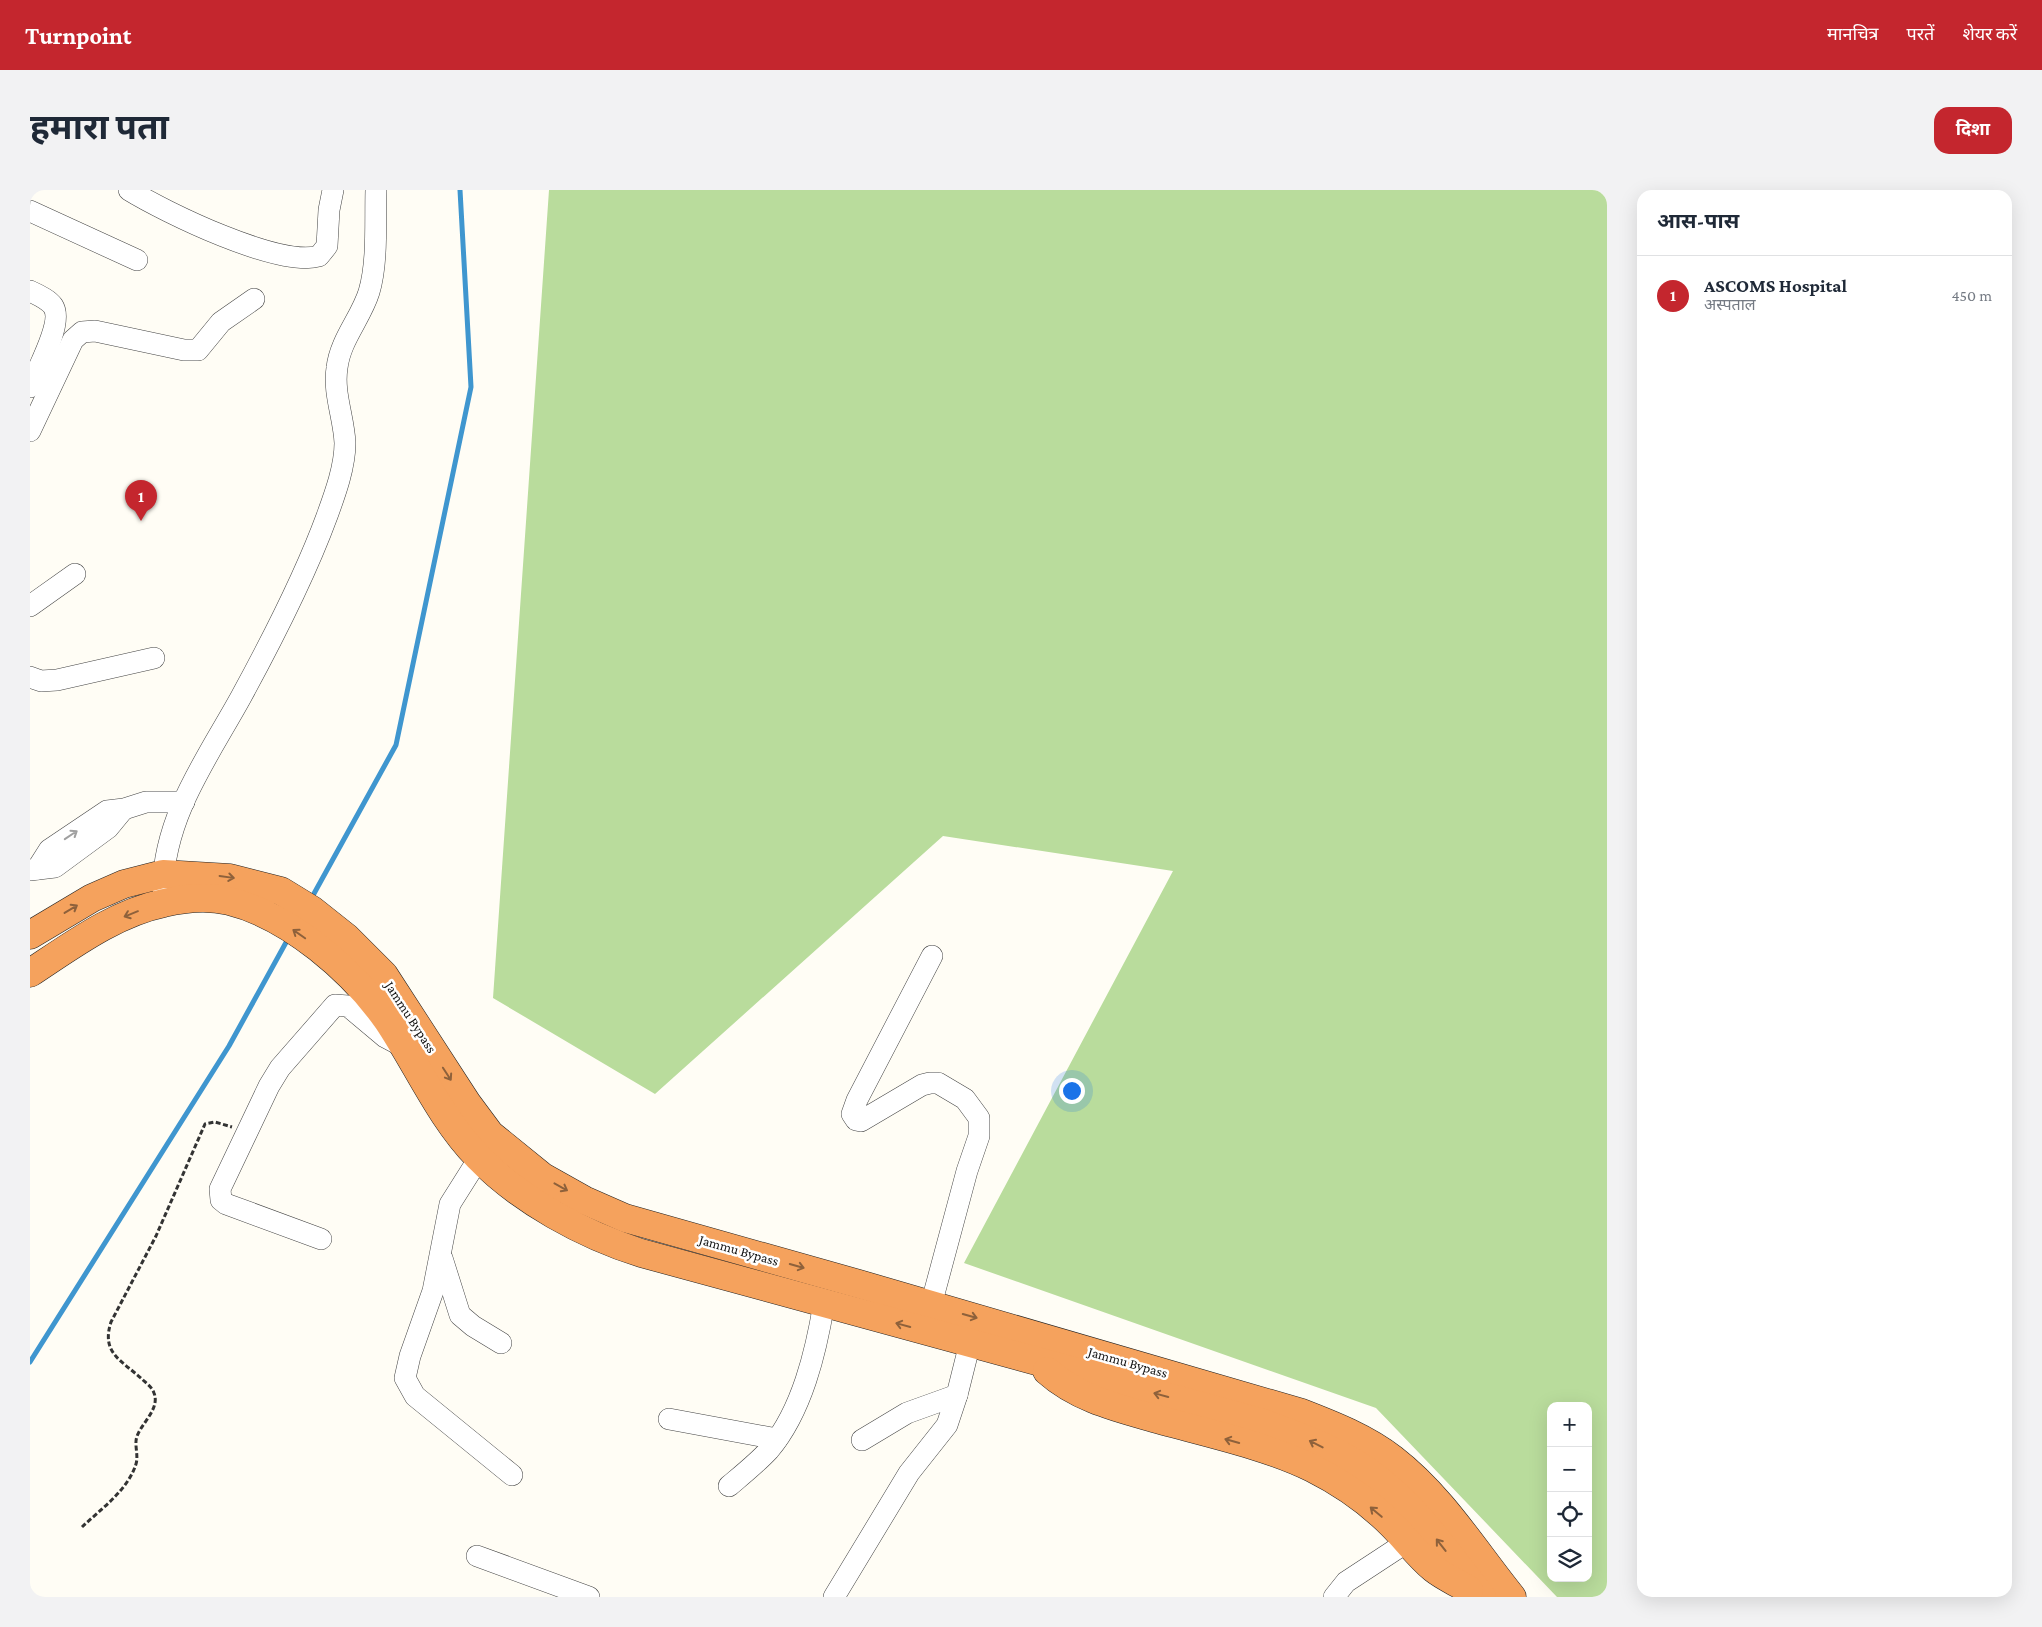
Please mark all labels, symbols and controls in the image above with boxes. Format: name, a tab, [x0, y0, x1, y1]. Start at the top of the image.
text: Turnpoint	[25, 22, 131, 49]
text: मानचित्र	[1827, 24, 1879, 44]
text: परतें	[1907, 24, 1934, 44]
text: शेयर करें	[1962, 24, 2017, 44]
button: दिशा	[1934, 107, 2012, 154]
text: हमारा पता	[30, 108, 169, 147]
text: आस-पास	[1657, 209, 1739, 233]
text: ASCOMS Hospital	[1704, 275, 1847, 296]
text: 1	[1670, 287, 1676, 304]
text: 450 m	[1951, 287, 1992, 304]
text: अस्पताल	[1704, 296, 1756, 313]
pin: 1	[125, 480, 157, 521]
one-way arrow	[63, 830, 77, 840]
one-way arrow	[218, 873, 234, 883]
one-way arrow	[64, 904, 78, 914]
one-way arrow	[124, 910, 139, 920]
one-way arrow	[292, 929, 306, 939]
street label: Jammu Bypass	[381, 977, 440, 1056]
one-way arrow	[443, 1066, 453, 1080]
your location	[1059, 1078, 1085, 1104]
one-way arrow	[553, 1182, 567, 1192]
street label: Jammu Bypass	[695, 1230, 781, 1269]
one-way arrow	[788, 1262, 804, 1272]
one-way arrow	[961, 1312, 977, 1321]
one-way arrow	[896, 1319, 912, 1329]
street label: Jammu Bypass	[1084, 1342, 1170, 1381]
one-way arrow	[1154, 1390, 1170, 1399]
map controls	[1547, 1402, 1592, 1582]
button: +	[1547, 1402, 1592, 1447]
one-way arrow	[1224, 1436, 1240, 1446]
one-way arrow	[1309, 1439, 1324, 1448]
button: −	[1547, 1447, 1592, 1492]
button: locate	[1547, 1492, 1592, 1537]
one-way arrow	[1370, 1506, 1383, 1518]
button: layers	[1547, 1537, 1592, 1582]
one-way arrow	[1435, 1539, 1446, 1552]

